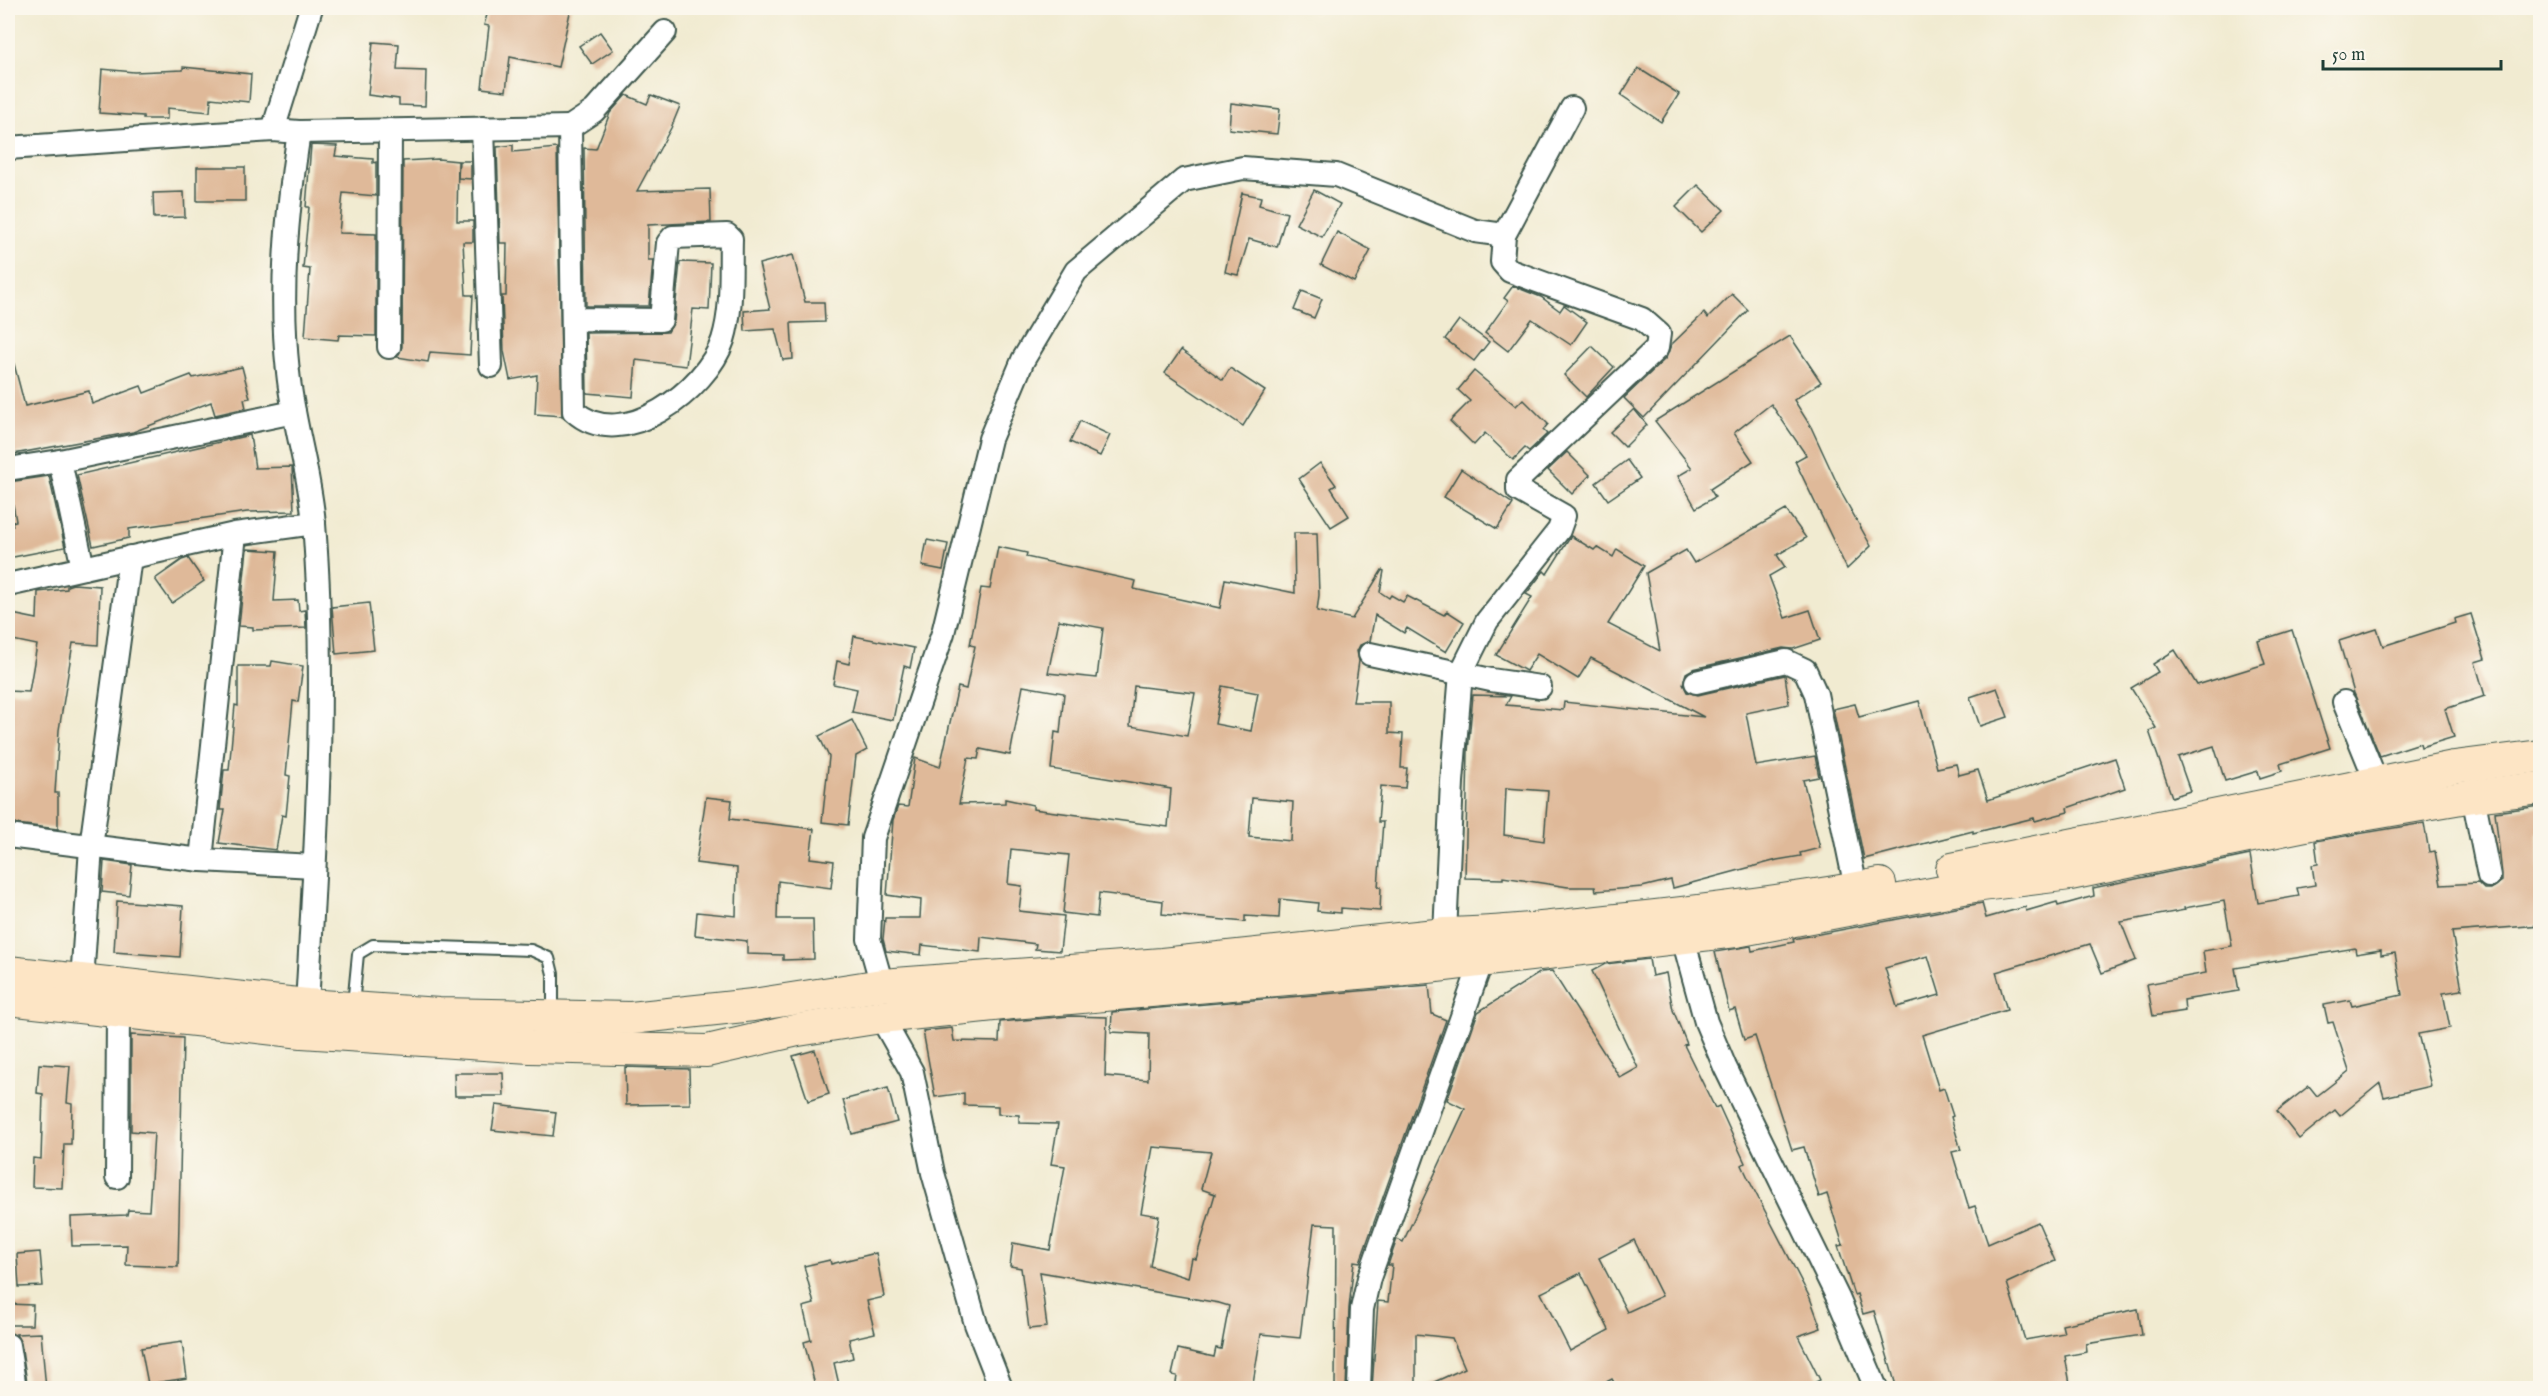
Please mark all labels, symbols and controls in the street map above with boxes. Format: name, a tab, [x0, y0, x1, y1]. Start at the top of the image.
scale bar	[2323, 33, 2502, 71]
text: 50 m	[2332, 44, 2365, 67]

